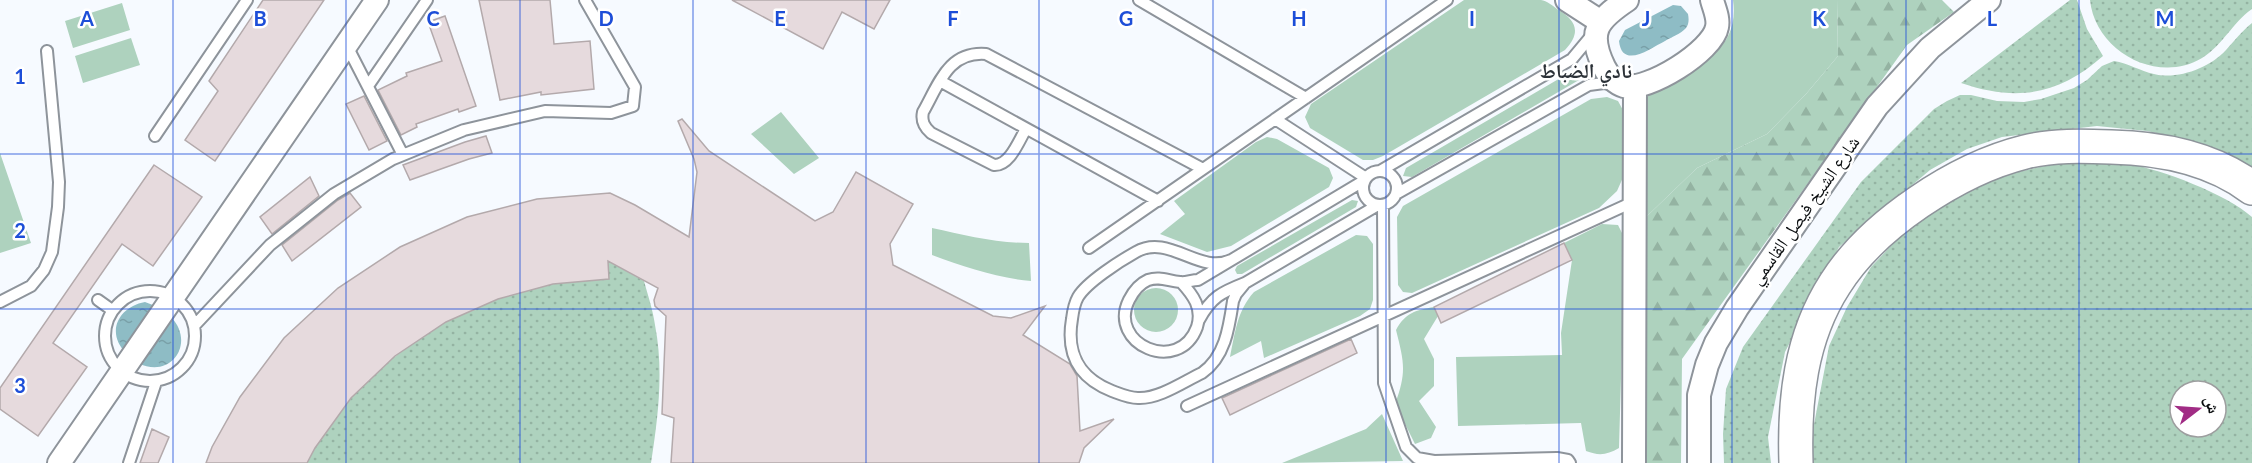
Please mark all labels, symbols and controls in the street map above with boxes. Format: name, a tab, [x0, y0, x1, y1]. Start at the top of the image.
text: A	[79, 6, 94, 30]
text: B	[253, 6, 267, 30]
text: C	[426, 6, 440, 30]
text: D	[598, 6, 614, 30]
text: E	[774, 6, 786, 30]
text: F	[947, 6, 959, 30]
text: G	[1119, 6, 1133, 30]
text: H	[1291, 6, 1307, 30]
text: I	[1469, 6, 1475, 30]
text: J	[1642, 6, 1650, 30]
text: K	[1812, 6, 1826, 30]
text: L	[1987, 6, 1998, 30]
text: M	[2156, 6, 2174, 30]
district label: نادي الضباط	[1540, 58, 1632, 87]
text: 1	[14, 64, 26, 88]
street label: شارع الشيخ فيصل القاسمي	[1744, 131, 1867, 291]
text: 2	[14, 218, 26, 242]
text: 3	[14, 373, 26, 397]
north arrow	[2168, 379, 2228, 439]
text: ش	[2200, 394, 2224, 416]

